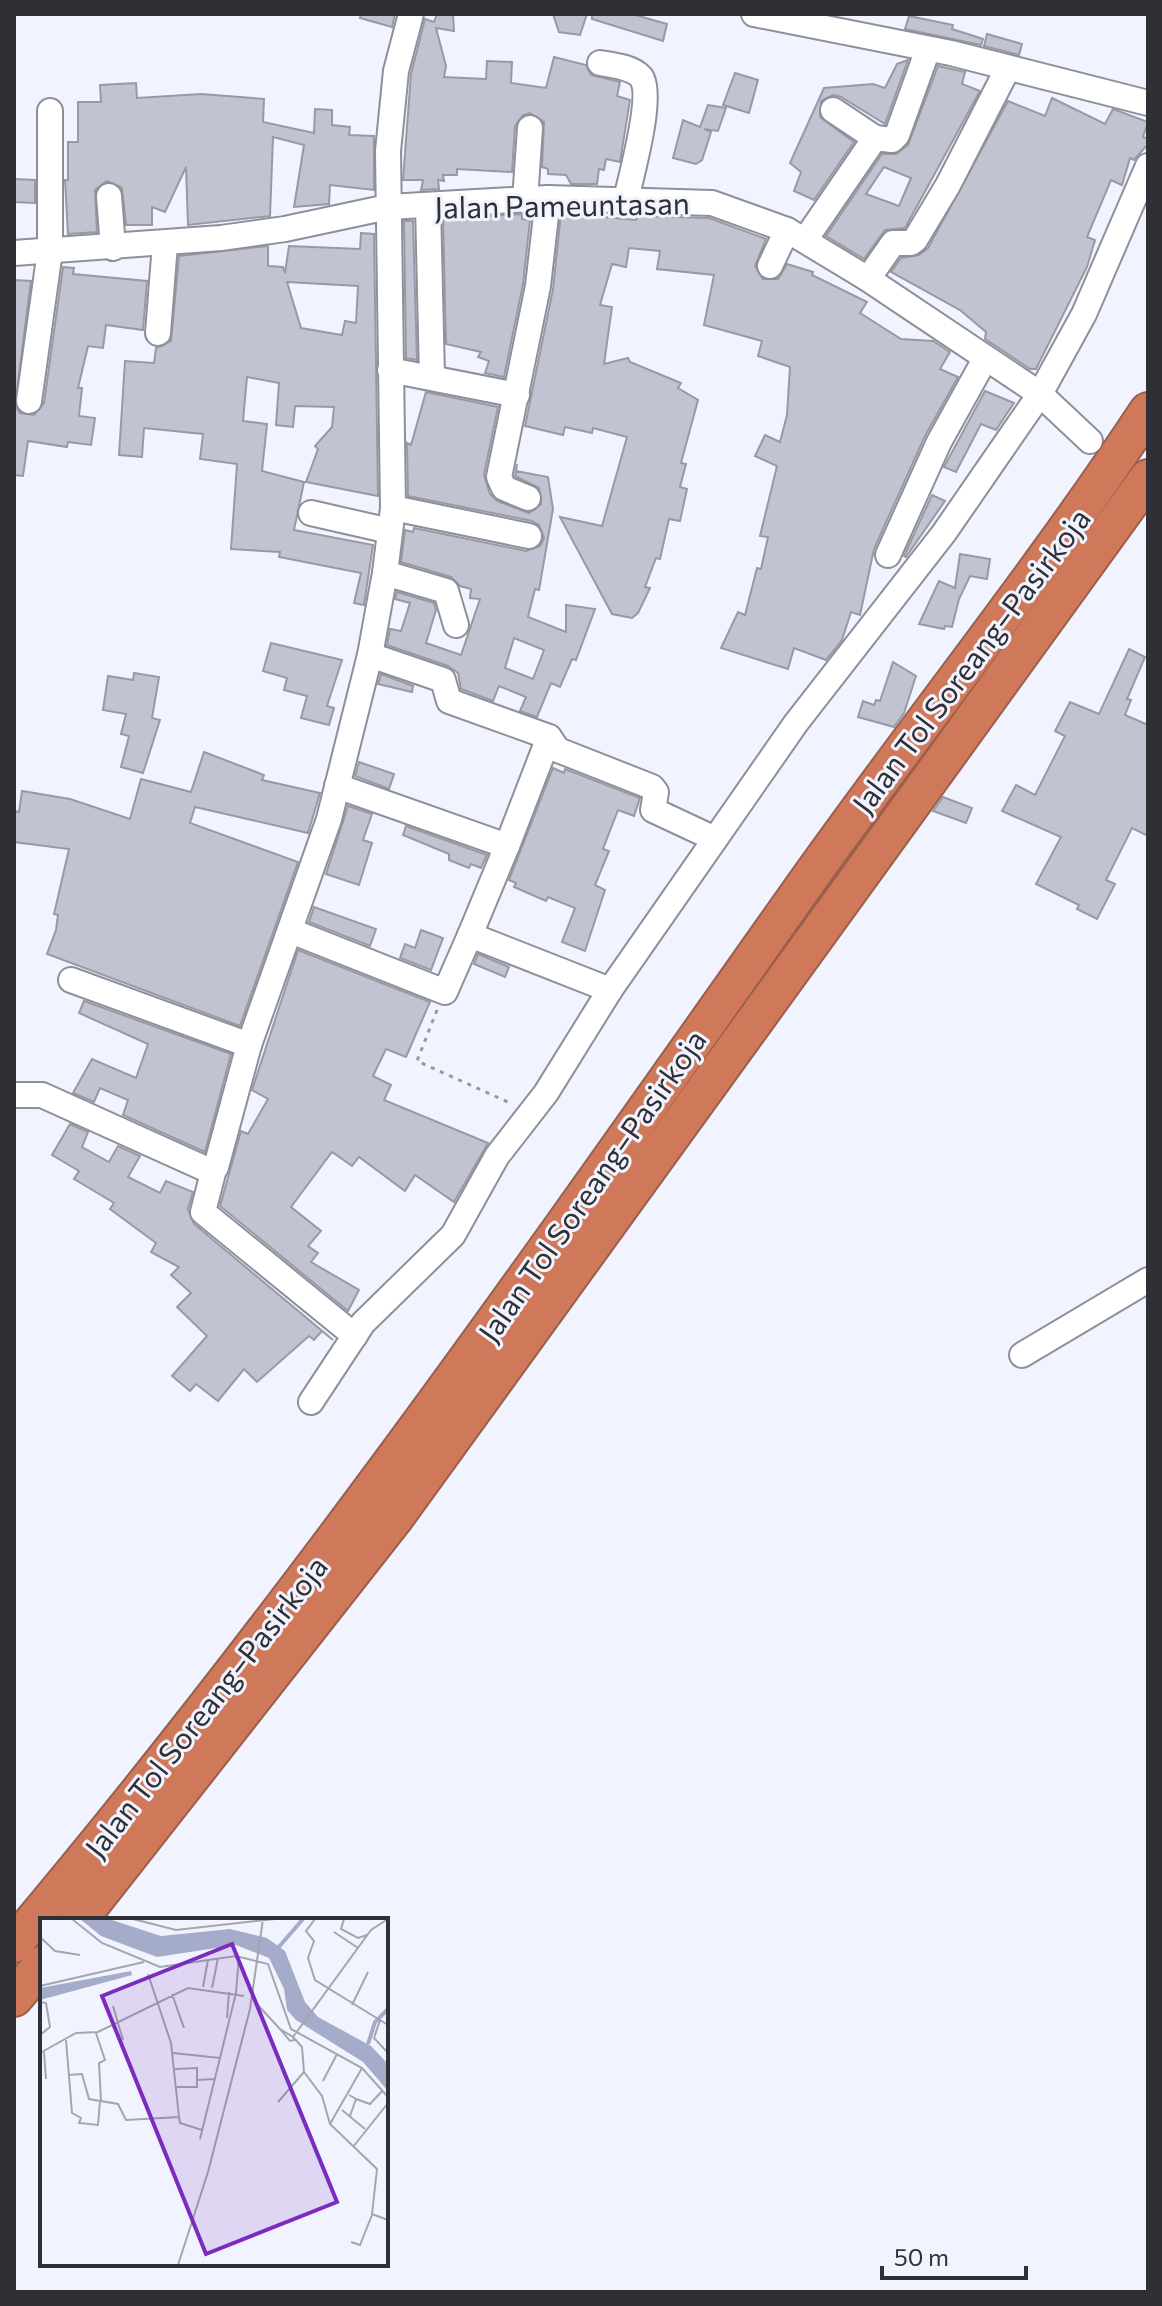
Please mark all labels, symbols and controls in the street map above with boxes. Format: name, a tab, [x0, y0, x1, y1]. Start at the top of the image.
street label: Jalan Pameuntasan	[434, 183, 690, 225]
street label: Jalan Tol Soreang–Pasirkoja	[843, 500, 1097, 820]
street label: Jalan Tol Soreang–Pasirkoja	[469, 1022, 713, 1348]
street label: Jalan Tol Soreang–Pasirkoja	[76, 1548, 334, 1864]
inset map	[40, 1918, 388, 2266]
scale bar	[882, 2230, 1026, 2280]
text: 50 m	[894, 2242, 949, 2271]

